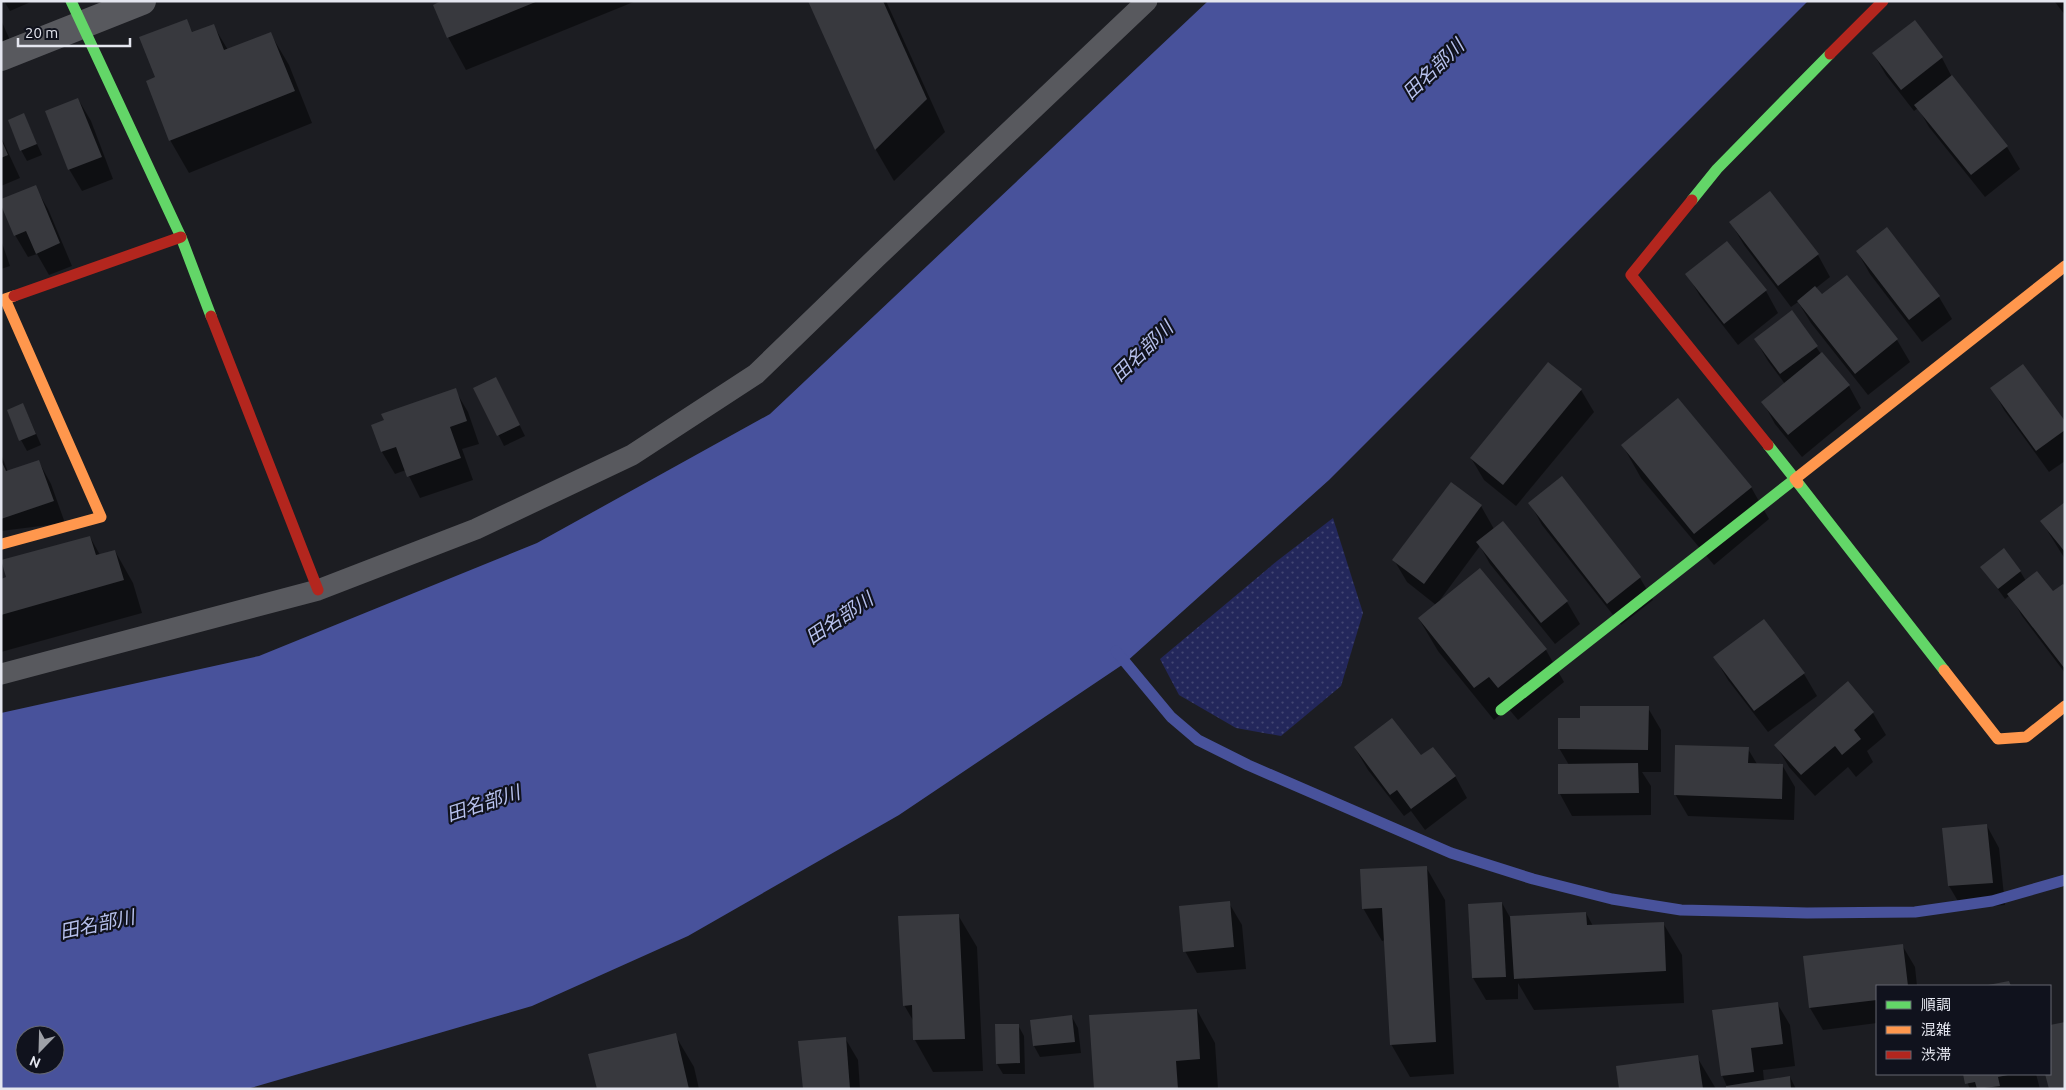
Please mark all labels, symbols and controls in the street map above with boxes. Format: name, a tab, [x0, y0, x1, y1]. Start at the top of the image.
scale bar	[18, 15, 130, 47]
text: 20 m	[25, 24, 58, 41]
water label: 田名部川	[1398, 33, 1469, 103]
water label: 田名部川	[1107, 315, 1178, 385]
water label: 田名部川	[801, 587, 878, 648]
water label: 田名部川	[443, 780, 524, 825]
water label: 田名部川	[58, 905, 138, 943]
legend	[1876, 985, 2051, 1075]
text: 順調	[1921, 996, 1951, 1013]
text: 混雑	[1921, 1021, 1951, 1038]
north arrow	[15, 1025, 65, 1075]
text: 渋滞	[1921, 1046, 1951, 1063]
text: N	[27, 1053, 43, 1071]

